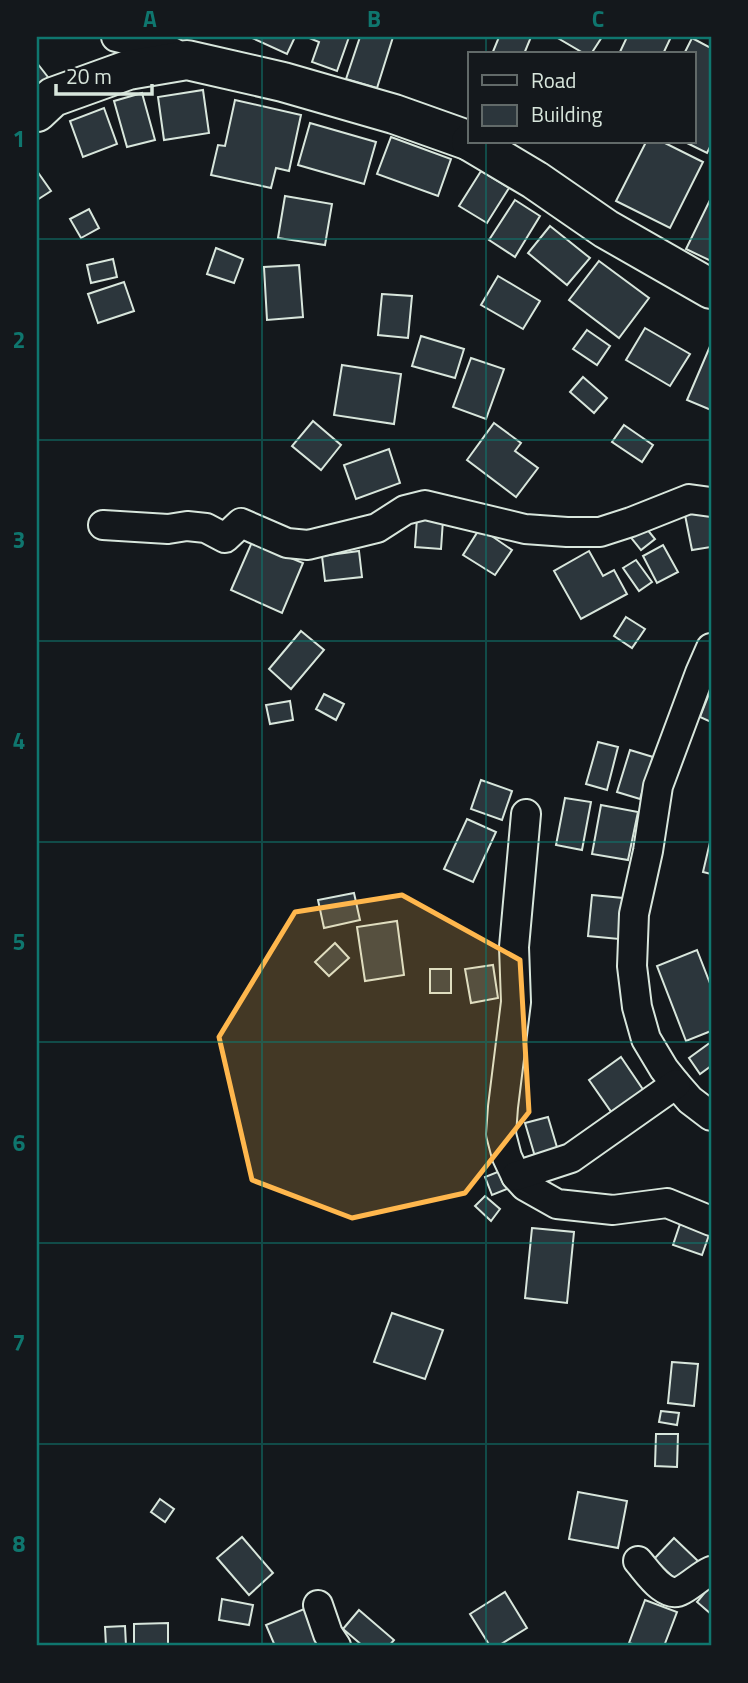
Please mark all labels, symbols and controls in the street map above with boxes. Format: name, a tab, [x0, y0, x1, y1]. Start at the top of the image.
text: A	[143, 1, 157, 36]
text: B	[367, 1, 381, 36]
text: C	[592, 1, 604, 36]
scale bar	[56, 52, 152, 96]
legend	[468, 52, 696, 144]
text: 20 m	[66, 60, 112, 92]
text: Road	[531, 64, 576, 96]
text: Building	[531, 98, 603, 130]
text: 1	[13, 121, 25, 156]
text: 2	[13, 322, 25, 357]
text: 3	[13, 522, 25, 557]
text: 4	[13, 723, 25, 758]
text: 5	[13, 924, 25, 959]
text: 6	[13, 1125, 26, 1160]
text: 7	[13, 1325, 25, 1360]
text: 8	[13, 1526, 26, 1561]

